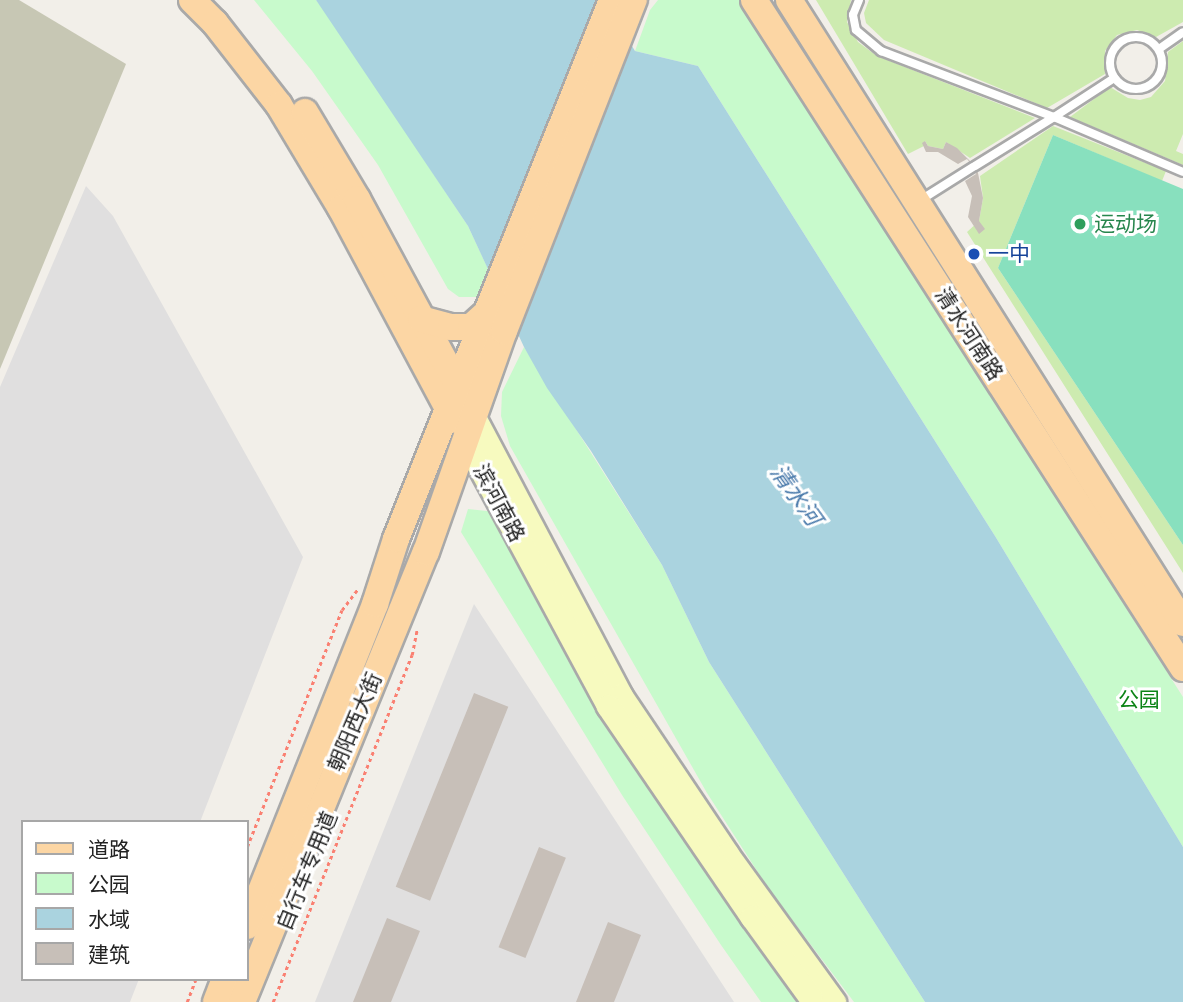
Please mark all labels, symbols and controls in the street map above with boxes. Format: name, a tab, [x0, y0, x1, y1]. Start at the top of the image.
place label: 运动场	[1094, 211, 1157, 237]
marker: 运动场	[1072, 216, 1088, 232]
place label: 一中	[988, 241, 1030, 267]
marker: 一中	[966, 246, 982, 262]
street label: 清水河南路	[930, 283, 1008, 385]
water label: 清水河	[765, 459, 827, 531]
street label: 滨河南路	[468, 460, 530, 546]
street label: 朝阳西大街	[323, 669, 387, 775]
park label: 公园	[1118, 687, 1160, 713]
street label: 自行车专用道	[272, 808, 342, 934]
legend	[21, 820, 248, 981]
text: 道路	[88, 835, 130, 864]
text: 公园	[88, 870, 130, 899]
text: 水域	[88, 905, 130, 934]
text: 建筑	[88, 940, 130, 969]

